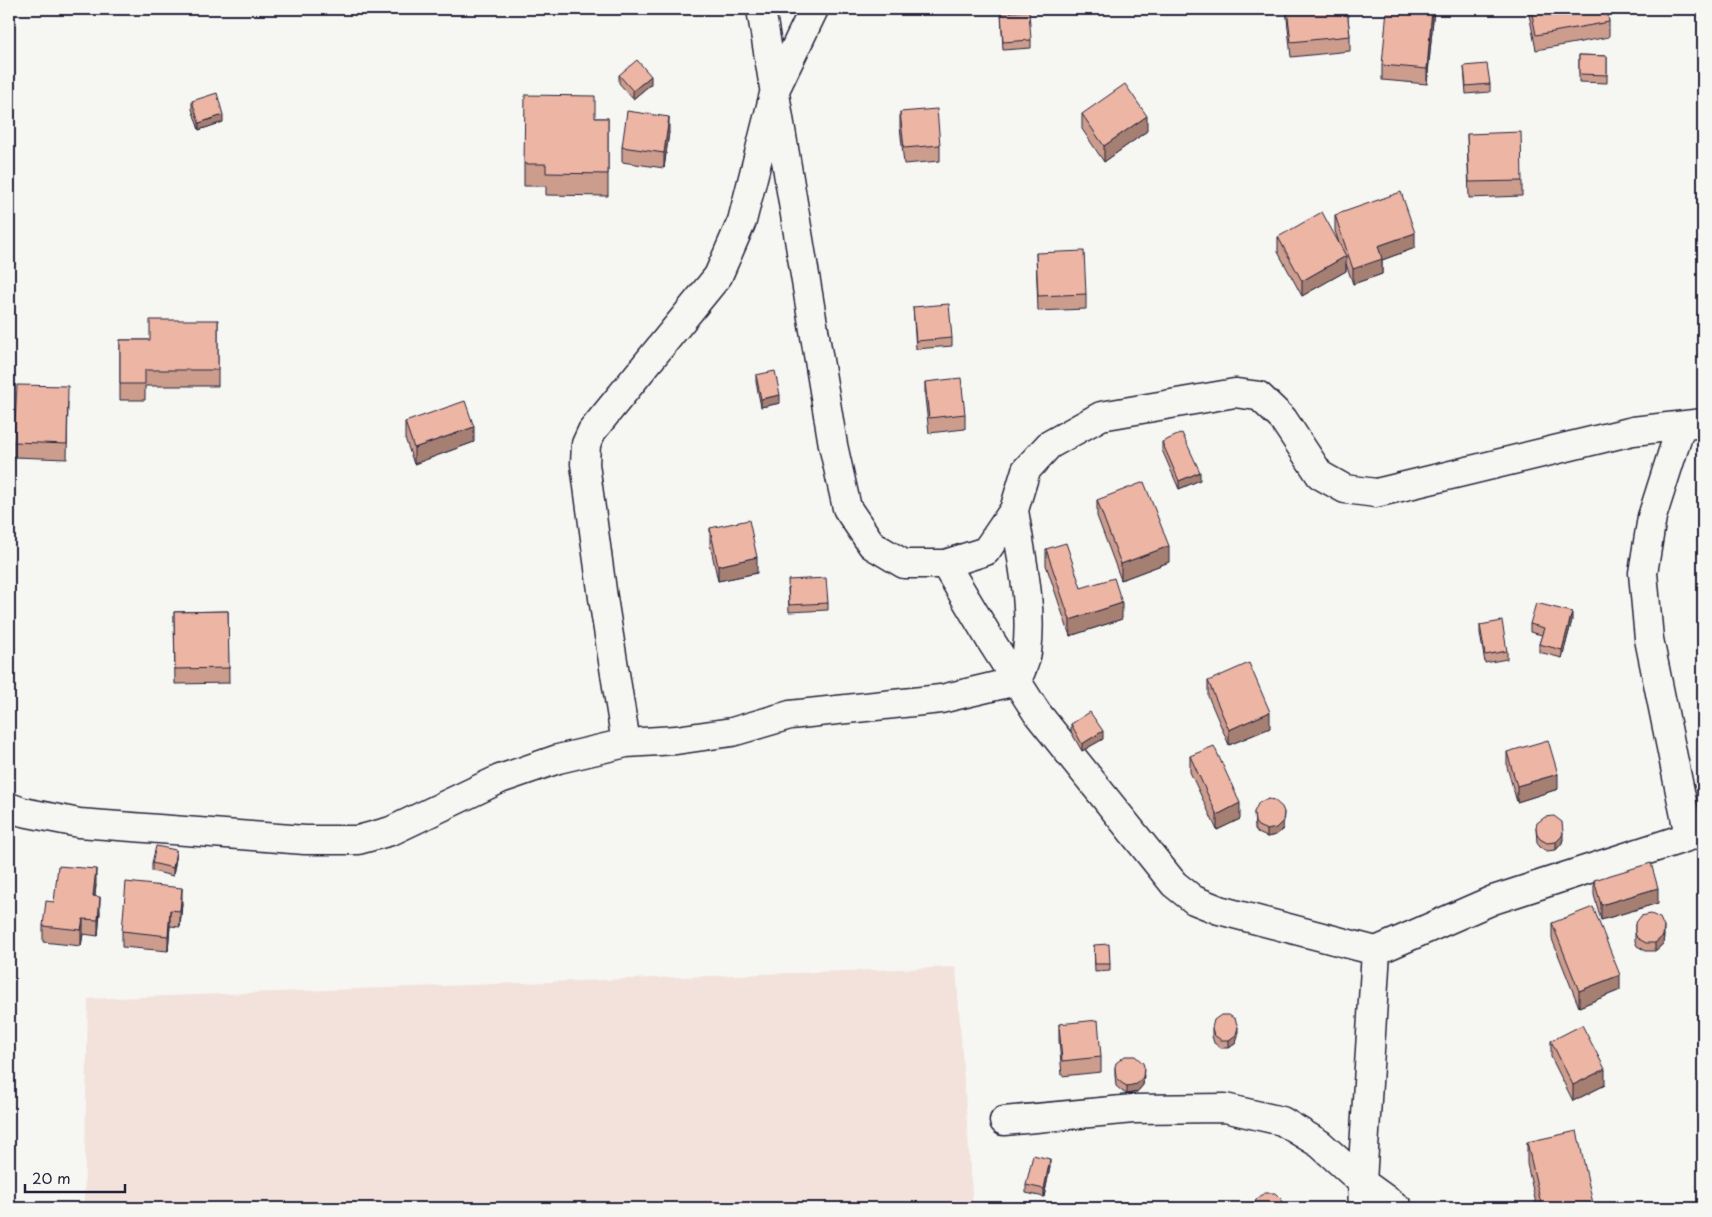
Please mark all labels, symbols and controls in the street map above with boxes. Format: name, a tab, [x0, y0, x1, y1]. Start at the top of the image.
scale bar	[25, 1162, 125, 1194]
text: 20 m	[32, 1166, 71, 1189]

